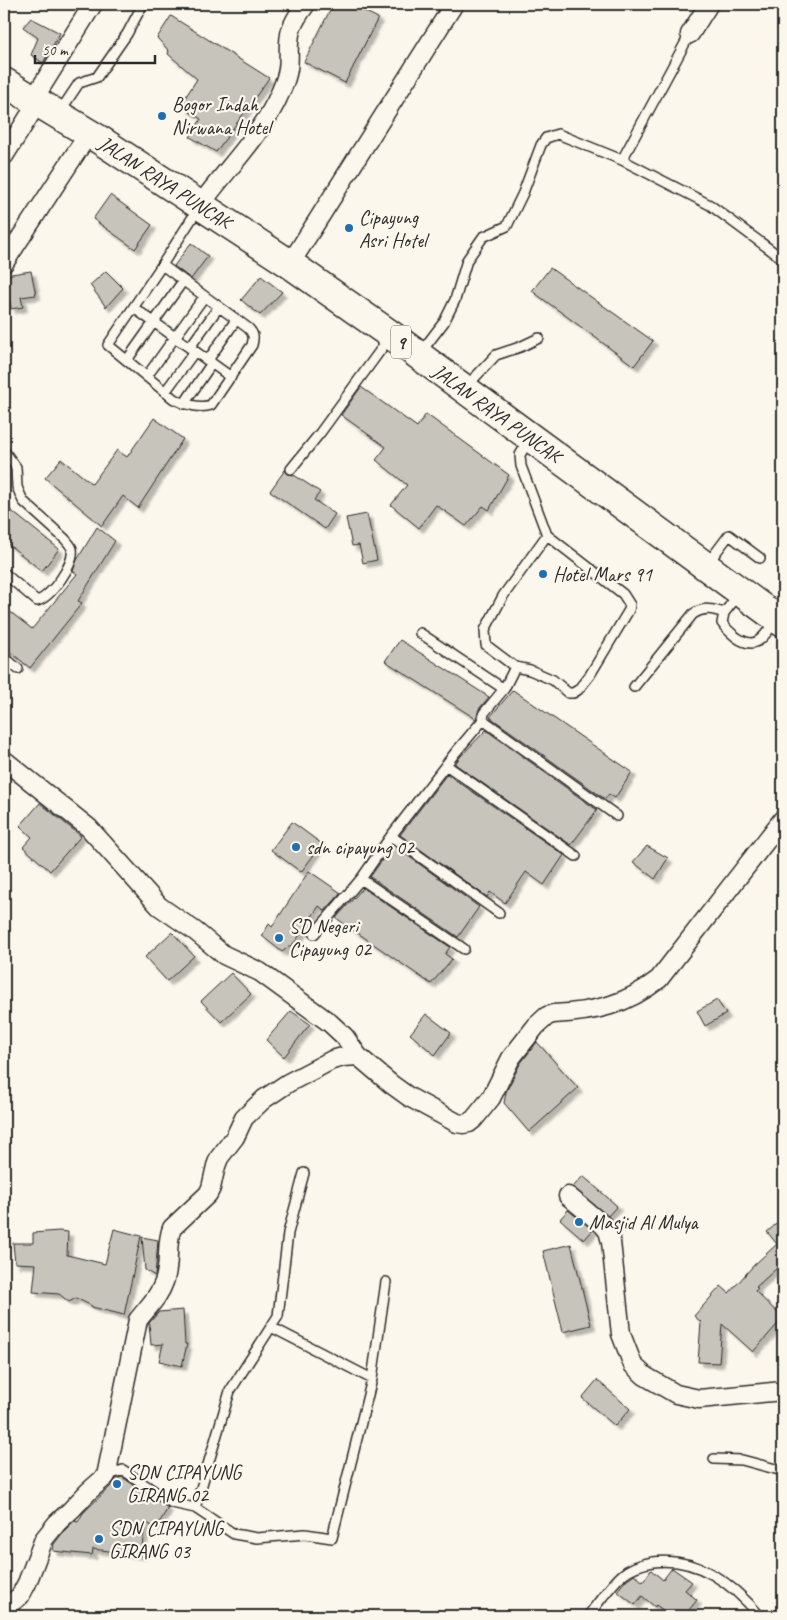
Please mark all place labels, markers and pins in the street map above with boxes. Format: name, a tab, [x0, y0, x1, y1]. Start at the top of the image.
place label: Bogor Indah Nirwana Hotel	[172, 92, 274, 140]
marker: Bogor Indah Nirwana Hotel	[156, 110, 168, 122]
place label: Cipayung Asri Hotel	[359, 205, 430, 253]
marker: Cipayung Asri Hotel	[343, 222, 355, 234]
place label: Hotel Mars 91	[553, 562, 653, 587]
marker: Hotel Mars 91	[537, 568, 549, 580]
place label: sdn cipayung 02	[306, 835, 416, 860]
marker: sdn cipayung 02	[290, 841, 302, 853]
place label: SD Negeri Cipayung 02	[289, 914, 373, 962]
marker: SD Negeri Cipayung 02	[273, 932, 285, 944]
place label: Masjid Al Mulya	[589, 1210, 700, 1235]
marker: Masjid Al Mulya	[573, 1216, 585, 1228]
place label: SDN CIPAYUNG GIRANG 02	[127, 1460, 243, 1508]
marker: SDN CIPAYUNG GIRANG 02	[111, 1478, 123, 1490]
place label: SDN CIPAYUNG GIRANG 03	[109, 1516, 225, 1564]
marker: SDN CIPAYUNG GIRANG 03	[93, 1533, 105, 1545]

